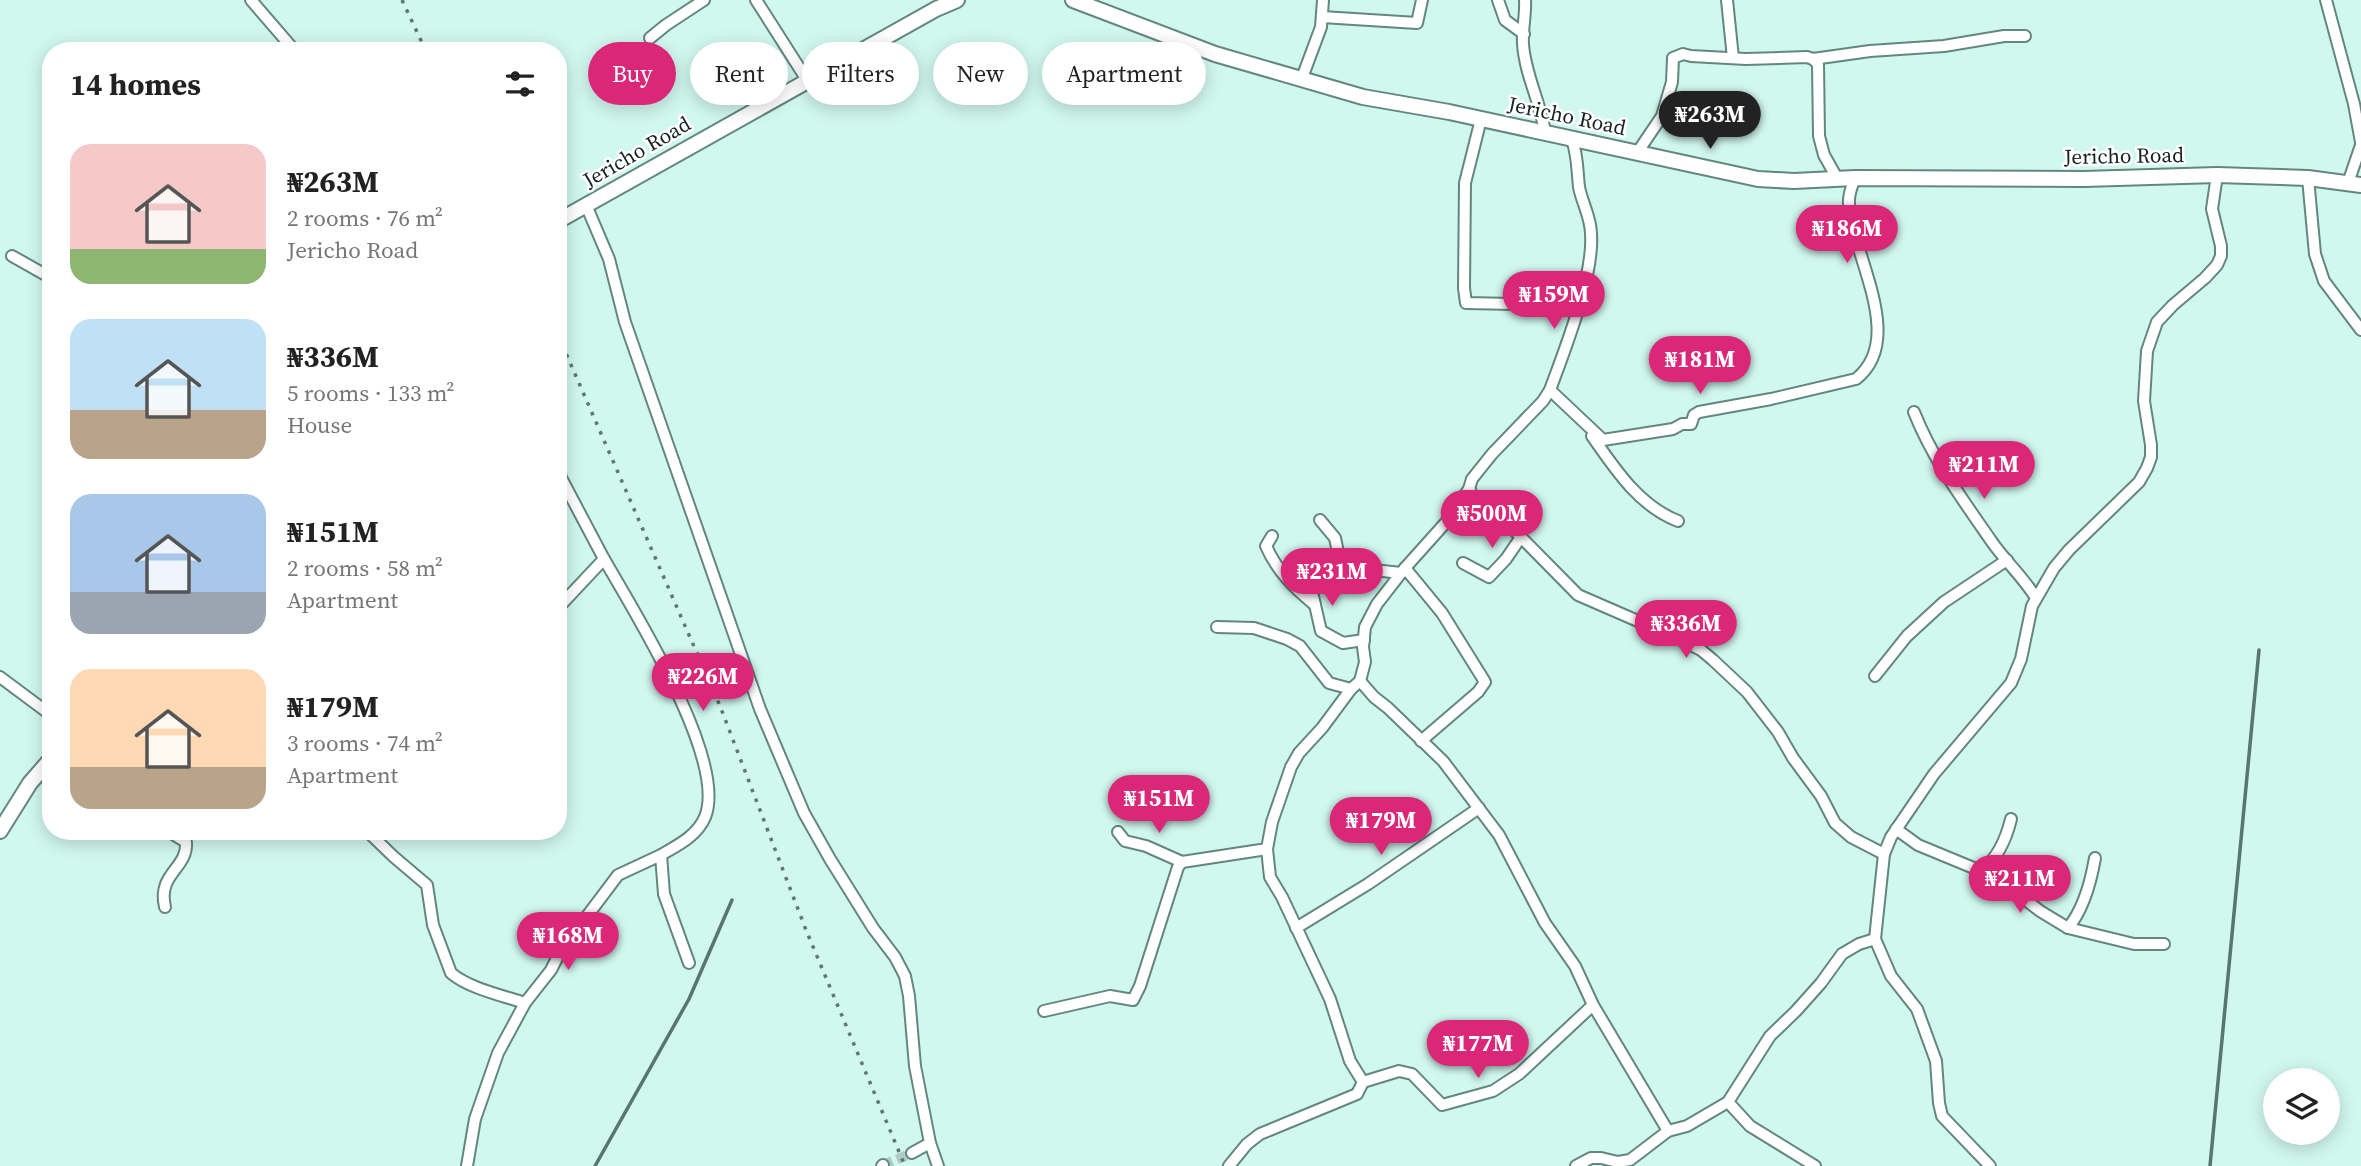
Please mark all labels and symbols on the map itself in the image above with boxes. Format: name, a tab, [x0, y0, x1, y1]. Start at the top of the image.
street label: Jericho Road	[1504, 89, 1629, 142]
pin: ₦263M	[1661, 92, 1759, 151]
street label: Jericho Road	[577, 109, 696, 195]
street label: Jericho Road	[2063, 140, 2184, 171]
pin: ₦186M	[1798, 205, 1896, 265]
pin: ₦159M	[1505, 272, 1603, 331]
pin: ₦181M	[1651, 336, 1749, 396]
pin: ₦211M	[1935, 442, 2033, 501]
pin: ₦500M	[1443, 490, 1541, 550]
pin: ₦231M	[1283, 548, 1381, 608]
pin: ₦336M	[1637, 600, 1735, 660]
pin: ₦226M	[654, 654, 752, 713]
pin: ₦151M	[1110, 776, 1208, 835]
pin: ₦179M	[1332, 798, 1430, 857]
pin: ₦211M	[1971, 856, 2069, 915]
pin: ₦168M	[519, 912, 617, 972]
pin: ₦177M	[1429, 1020, 1527, 1080]

